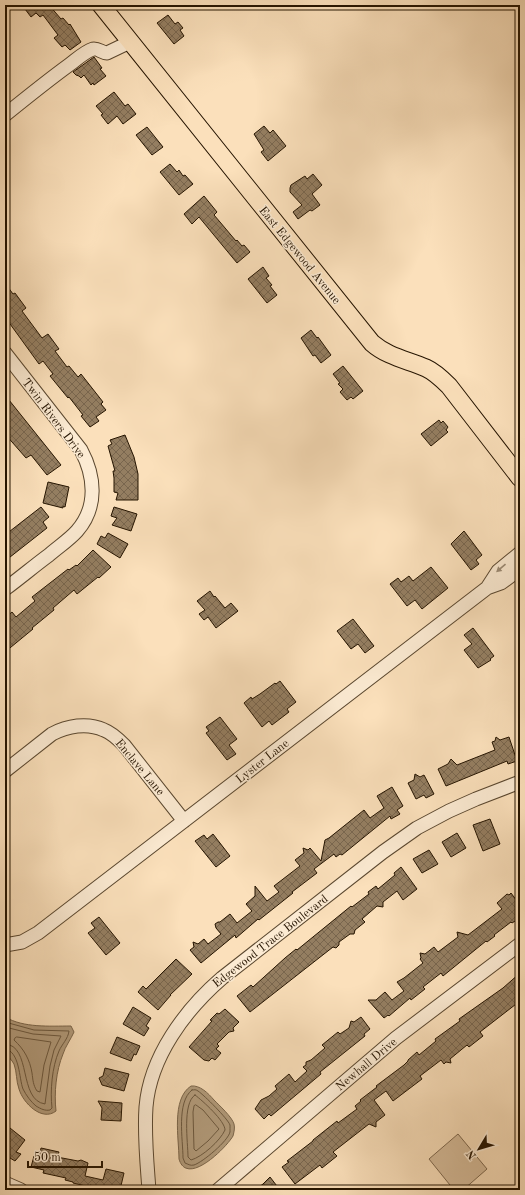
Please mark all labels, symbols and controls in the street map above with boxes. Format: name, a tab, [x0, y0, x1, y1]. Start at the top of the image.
street label: East Edgewood Avenue	[256, 204, 343, 307]
street label: Twin Rivers Drive	[19, 376, 87, 461]
one-way arrow	[496, 564, 506, 573]
street label: Enclave Lane	[112, 737, 166, 798]
street label: Lyster Lane	[234, 737, 292, 786]
street label: Edgewood Trace Boulevard	[211, 893, 331, 990]
street label: Newhall Drive	[334, 1036, 400, 1094]
north arrow	[459, 1129, 499, 1169]
scale bar	[28, 1143, 102, 1169]
text: N	[465, 1147, 479, 1161]
text: 50 m	[34, 1151, 61, 1164]

